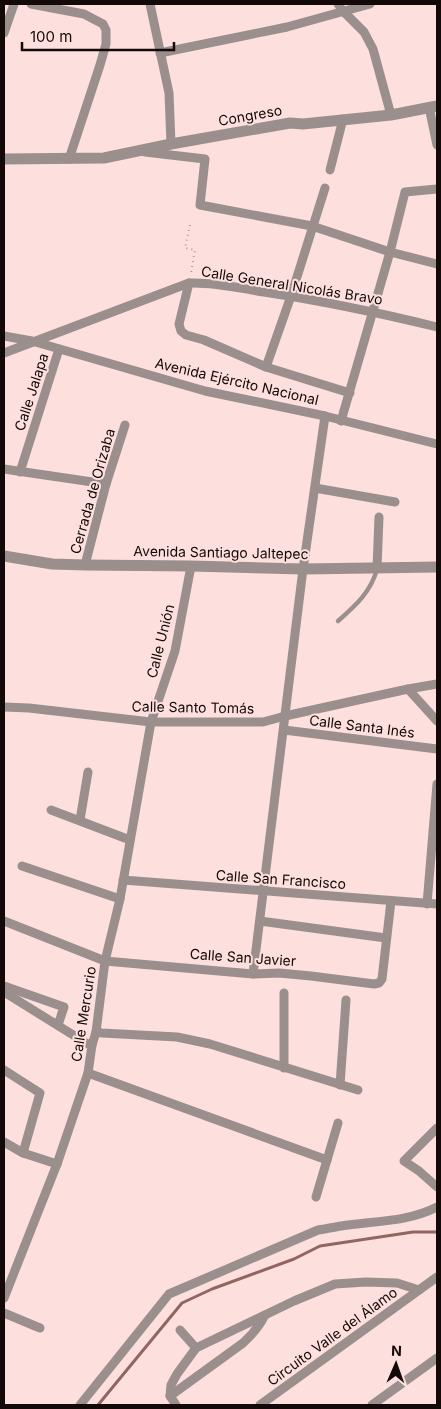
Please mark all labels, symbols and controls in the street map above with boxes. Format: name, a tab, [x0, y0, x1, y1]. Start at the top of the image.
scale bar	[22, 20, 175, 52]
text: 100 m	[30, 27, 72, 46]
street label: Congreso	[217, 101, 283, 129]
street label: Calle General Nicolás Bravo	[200, 262, 384, 308]
street label: Calle Jalapa	[10, 351, 52, 433]
street label: Avenida Ejército Nacional	[154, 354, 320, 408]
street label: Cerrada de Orizaba	[66, 426, 118, 556]
street label: Avenida Santiago Jaltepec	[133, 542, 309, 562]
street label: Calle Unión	[143, 602, 177, 680]
street label: Calle Santo Tomás	[132, 697, 254, 717]
street label: Calle Santa Inés	[308, 711, 416, 741]
street label: Calle San Francisco	[215, 866, 347, 892]
street label: Calle San Javier	[189, 945, 297, 969]
street label: Calle Mercurio	[67, 965, 99, 1063]
street label: Circuito Valle del Álamo	[264, 1283, 400, 1389]
north arrow	[371, 1339, 421, 1389]
text: N	[391, 1342, 402, 1359]

